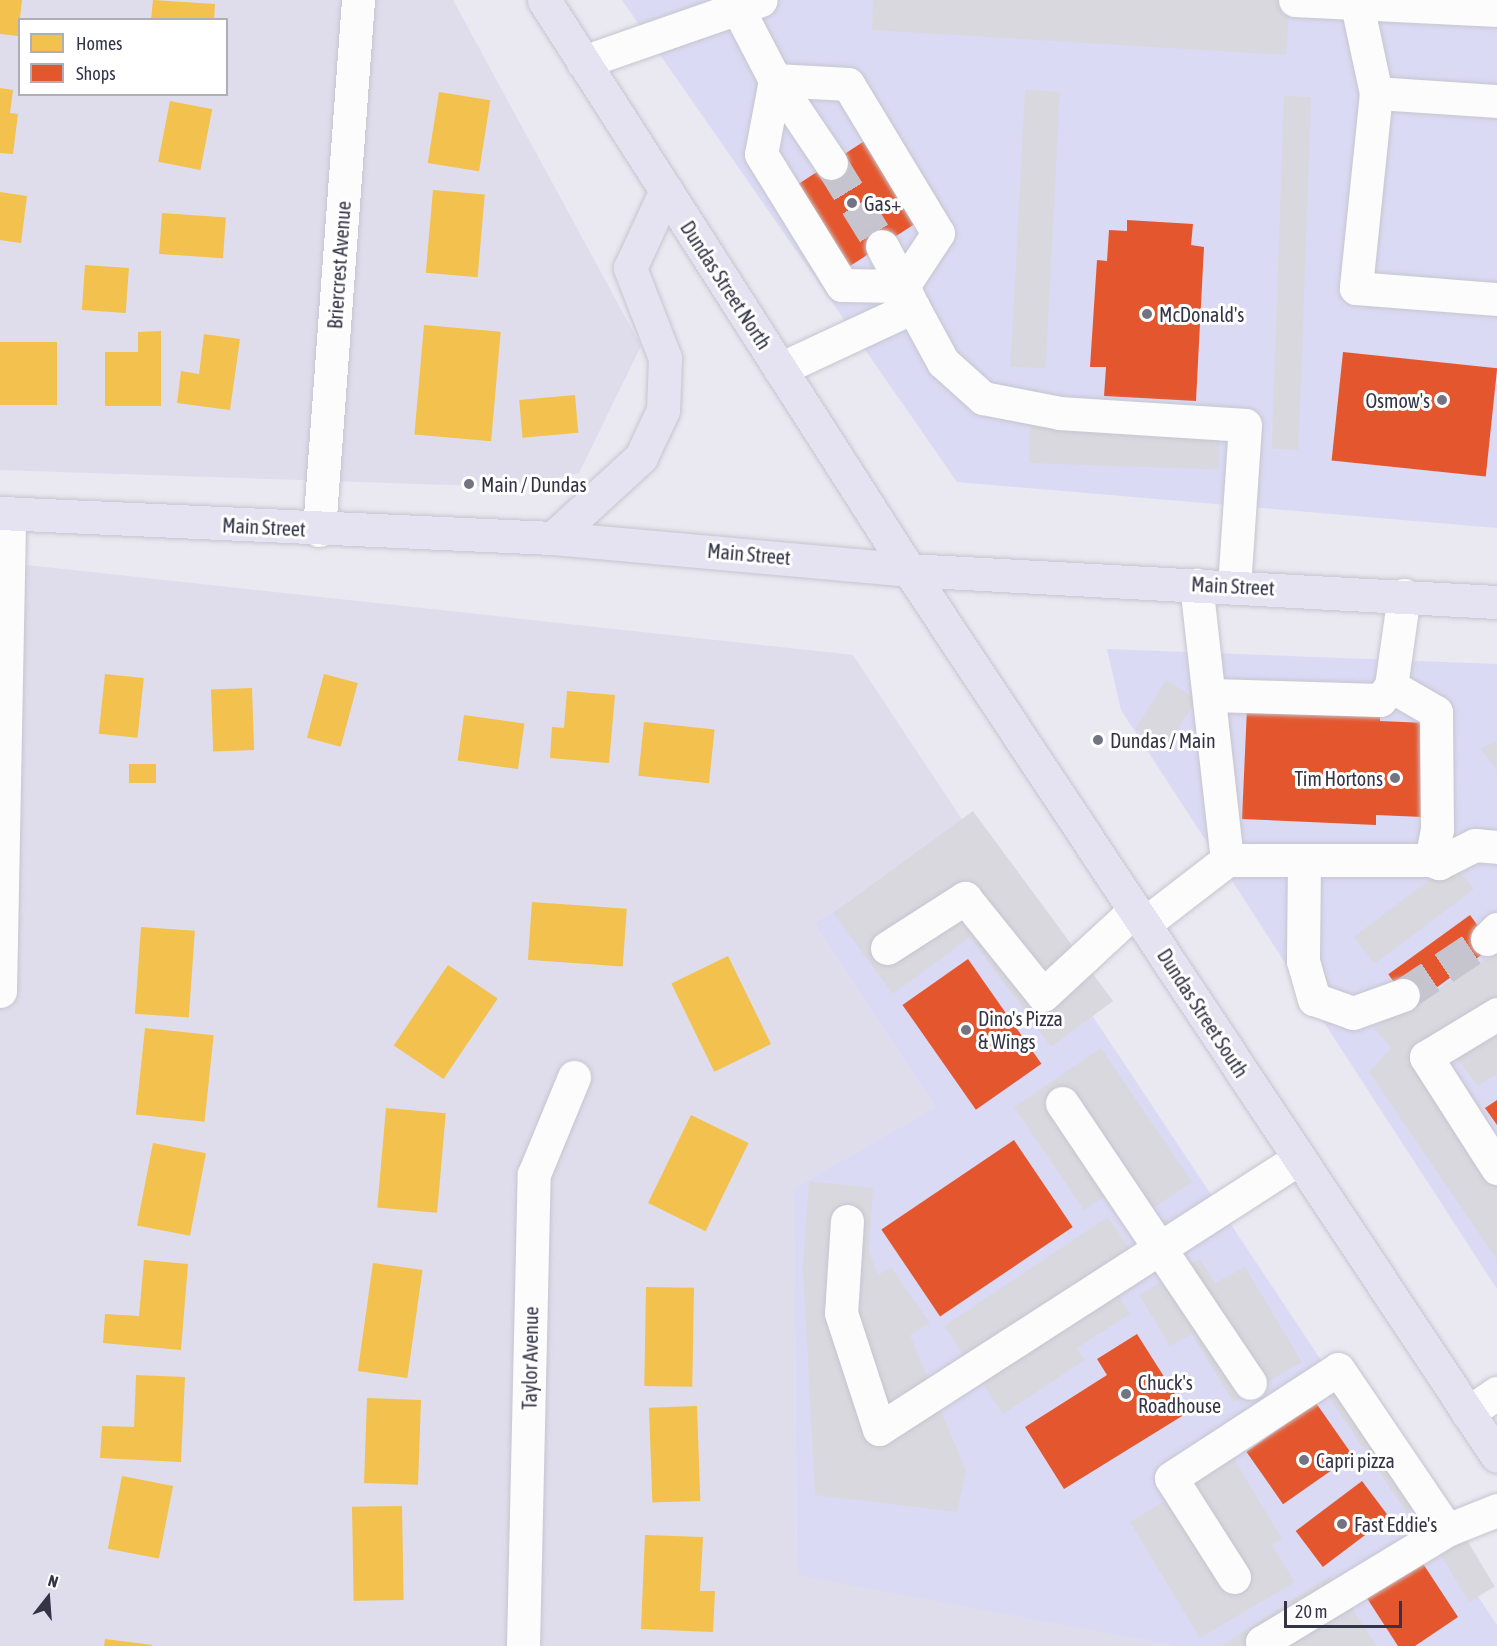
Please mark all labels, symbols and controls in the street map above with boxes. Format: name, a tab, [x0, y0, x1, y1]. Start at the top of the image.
legend	[18, 18, 228, 96]
text: Homes	[76, 33, 122, 54]
text: Shops	[76, 63, 116, 84]
place label: Gas+	[864, 191, 901, 215]
marker: Gas+	[845, 196, 859, 210]
street label: Briercrest Avenue	[323, 200, 355, 330]
street label: Dundas Street North	[676, 216, 776, 354]
place label: McDonald's	[1159, 302, 1244, 326]
marker: McDonald's	[1140, 307, 1154, 321]
place label: Osmow's	[1365, 388, 1430, 412]
marker: Osmow's	[1435, 393, 1449, 407]
place label: Main / Dundas	[481, 472, 587, 496]
marker: Main / Dundas	[462, 477, 476, 491]
street label: Main Street	[222, 513, 306, 541]
street label: Main Street	[706, 538, 792, 570]
street label: Main Street	[1191, 572, 1275, 600]
place label: Dundas / Main	[1110, 728, 1216, 752]
marker: Dundas / Main	[1091, 733, 1105, 747]
place label: Tim Hortons	[1294, 766, 1383, 790]
marker: Tim Hortons	[1388, 771, 1402, 785]
street label: Dundas Street South	[1152, 944, 1254, 1082]
place label: Dino's Pizza & Wings	[978, 1006, 1063, 1053]
marker: Dino's Pizza & Wings	[959, 1023, 973, 1037]
street label: Taylor Avenue	[517, 1306, 543, 1410]
place label: Chuck's Roadhouse	[1138, 1370, 1221, 1417]
marker: Chuck's Roadhouse	[1119, 1387, 1133, 1401]
place label: Capri pizza	[1316, 1448, 1395, 1472]
marker: Capri pizza	[1297, 1453, 1311, 1467]
place label: Fast Eddie's	[1354, 1512, 1437, 1536]
marker: Fast Eddie's	[1335, 1517, 1349, 1531]
north arrow	[18, 1568, 78, 1628]
text: N	[46, 1571, 60, 1591]
scale bar	[1287, 1589, 1406, 1627]
text: 20 m	[1295, 1601, 1327, 1622]

